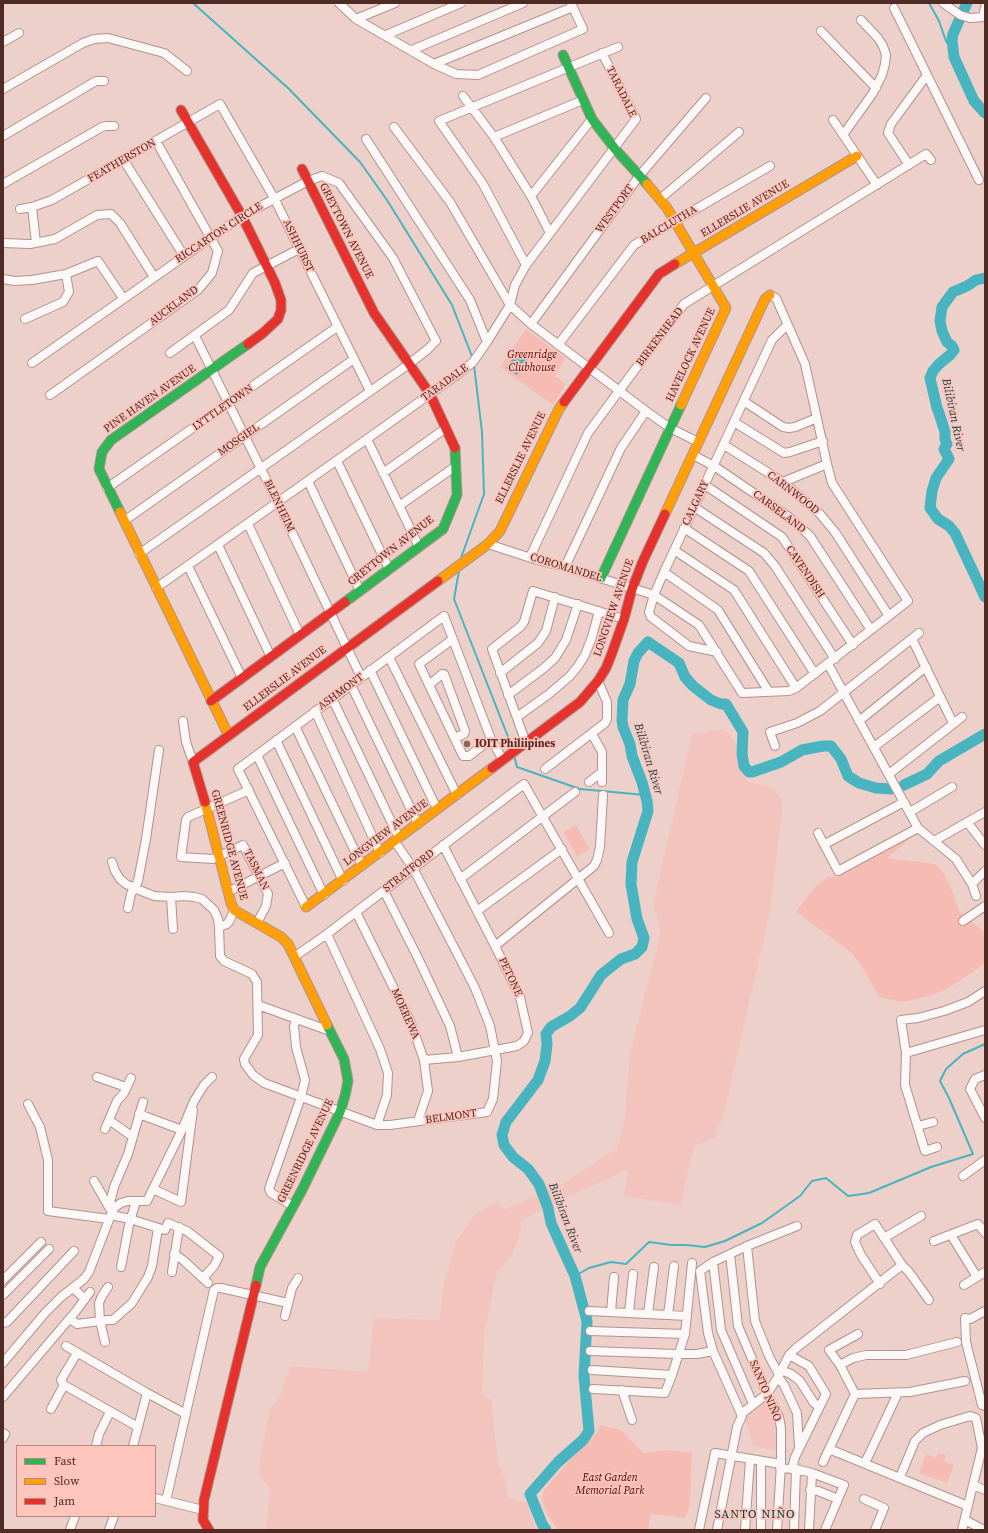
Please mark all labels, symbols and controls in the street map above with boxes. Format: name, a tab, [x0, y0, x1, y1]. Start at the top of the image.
street label: TARADALE	[603, 64, 639, 120]
street label: FEATHERSTON	[86, 136, 158, 186]
street label: ELLERSLIE AVENUE	[698, 177, 792, 241]
street label: GREYTOWN AVENUE	[316, 181, 376, 281]
street label: WESTPORT	[593, 182, 637, 236]
street label: RICCARTON CIRCLE	[173, 200, 265, 266]
street label: BALCLUTHA	[638, 203, 700, 247]
street label: ASHHURST	[280, 217, 316, 275]
street label: AUCKLAND	[147, 283, 201, 329]
street label: BIRKENHEAD	[634, 305, 686, 369]
street label: HAVELOCK AVENUE	[663, 306, 719, 404]
park label: Greenridge Clubhouse	[507, 348, 557, 374]
street label: PINE HAVEN AVENUE	[101, 362, 199, 436]
street label: TARADALE	[419, 362, 471, 404]
water label: Bilibiran River	[938, 377, 968, 453]
street label: LYTTLETOWN	[190, 382, 256, 434]
street label: ELLERSLIE AVENUE	[493, 410, 549, 506]
street label: MOSGIEL	[216, 421, 262, 459]
street label: CARNWOOD	[764, 468, 822, 518]
street label: BLENHEIM	[261, 478, 297, 534]
street label: CALGARY	[680, 478, 712, 528]
street label: CARSELAND	[750, 488, 808, 536]
street label: GREYTOWN AVENUE	[345, 513, 437, 589]
street label: CAVENDISH	[783, 543, 827, 601]
street label: COROMANDEL	[528, 551, 604, 585]
street label: LONGVIEW AVENUE	[591, 557, 637, 659]
street label: ELLERSLIE AVENUE	[241, 643, 329, 715]
street label: ASHMONT	[316, 671, 366, 713]
water label: Bilibiran River	[630, 721, 666, 797]
place label: IOIT Philiipines	[475, 737, 555, 751]
marker: IOIT Philiipines	[462, 739, 472, 749]
street label: GREENRIDGE AVENUE	[208, 788, 250, 902]
street label: LONGVIEW AVENUE	[341, 797, 431, 869]
street label: TASMAN	[240, 847, 272, 893]
street label: STRATFORD	[381, 847, 437, 895]
street label: PETONE	[495, 955, 525, 999]
street label: MOEREWA	[388, 987, 422, 1041]
street label: GREENRIDGE AVENUE	[275, 1097, 337, 1205]
street label: BELMONT	[424, 1107, 478, 1127]
water label: Bilibiran River	[545, 1181, 585, 1255]
street label: SANTO NIÑO	[746, 1358, 784, 1424]
legend	[16, 1445, 156, 1517]
text: Fast	[54, 1453, 76, 1469]
park label: East Garden Memorial Park	[576, 1471, 644, 1497]
text: Slow	[54, 1473, 79, 1489]
text: Jam	[54, 1493, 75, 1509]
district label: SANTO NIÑO	[714, 1508, 796, 1522]

